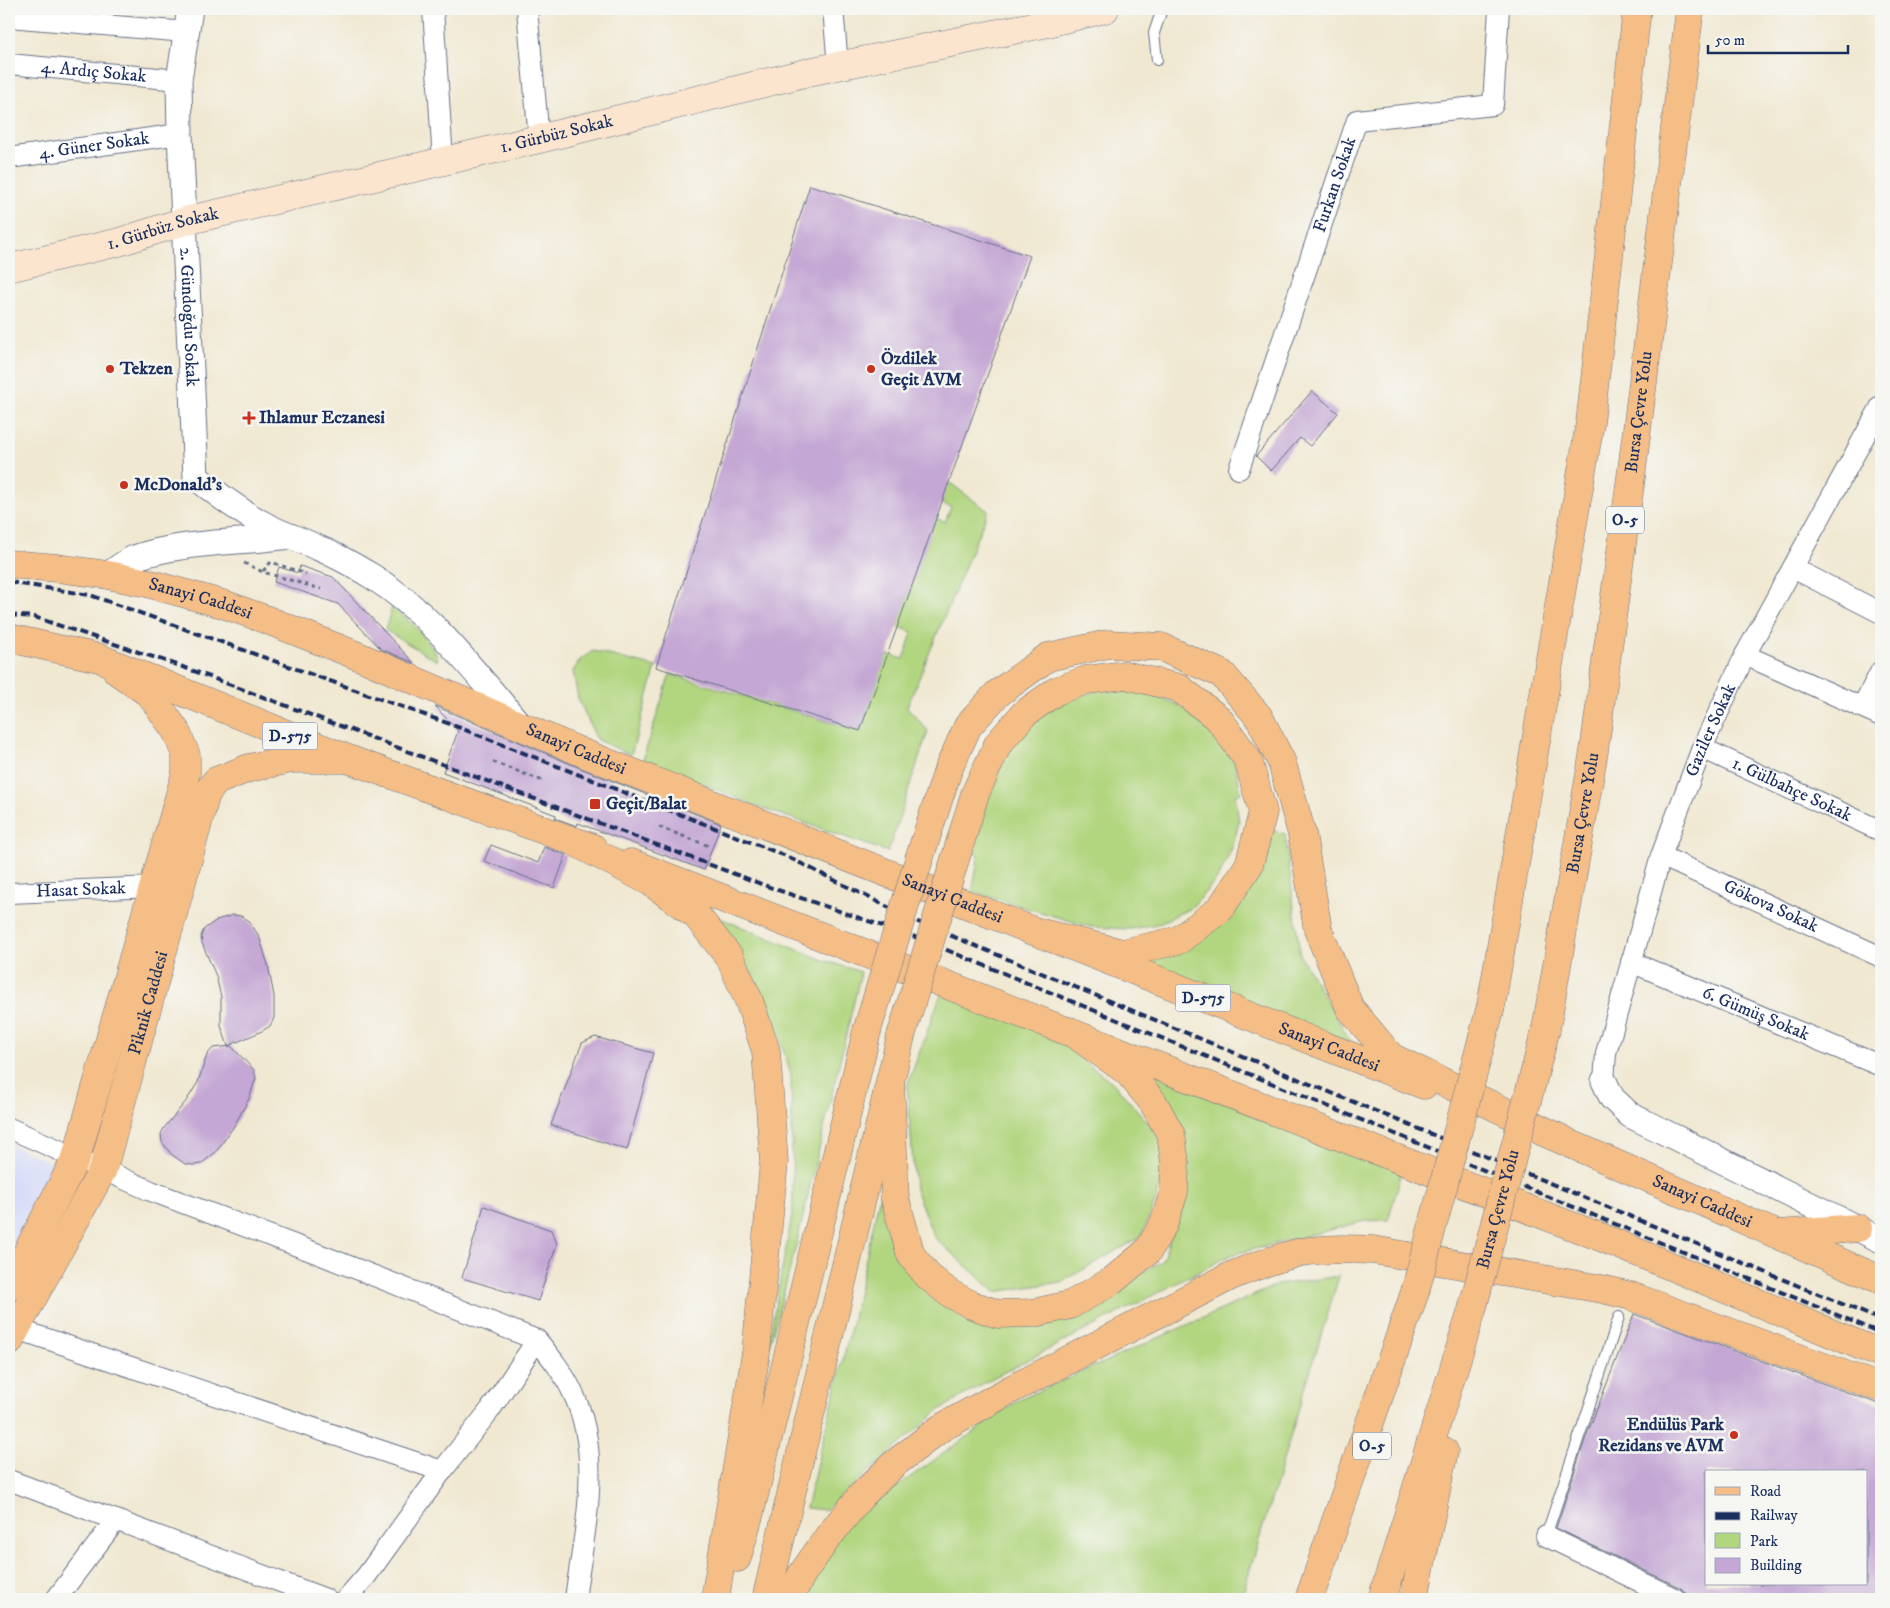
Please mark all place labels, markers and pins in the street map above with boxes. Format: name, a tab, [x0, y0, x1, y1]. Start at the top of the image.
place label: Özdilek Geçit AVM	[881, 347, 962, 391]
place label: Tekzen	[119, 358, 173, 380]
marker: Tekzen	[104, 363, 116, 375]
marker: Özdilek Geçit AVM	[865, 363, 877, 375]
place label: Ihlamur Eczanesi	[259, 407, 385, 429]
marker: Ihlamur Eczanesi	[243, 412, 255, 424]
place label: McDonald's	[134, 474, 222, 496]
marker: McDonald's	[118, 479, 130, 491]
place label: Geçit/Balat	[606, 793, 687, 815]
marker: Geçit/Balat	[588, 797, 602, 811]
place label: Endülüs Park Rezidans ve AVM	[1598, 1414, 1725, 1457]
marker: Endülüs Park Rezidans ve AVM	[1728, 1429, 1740, 1441]

